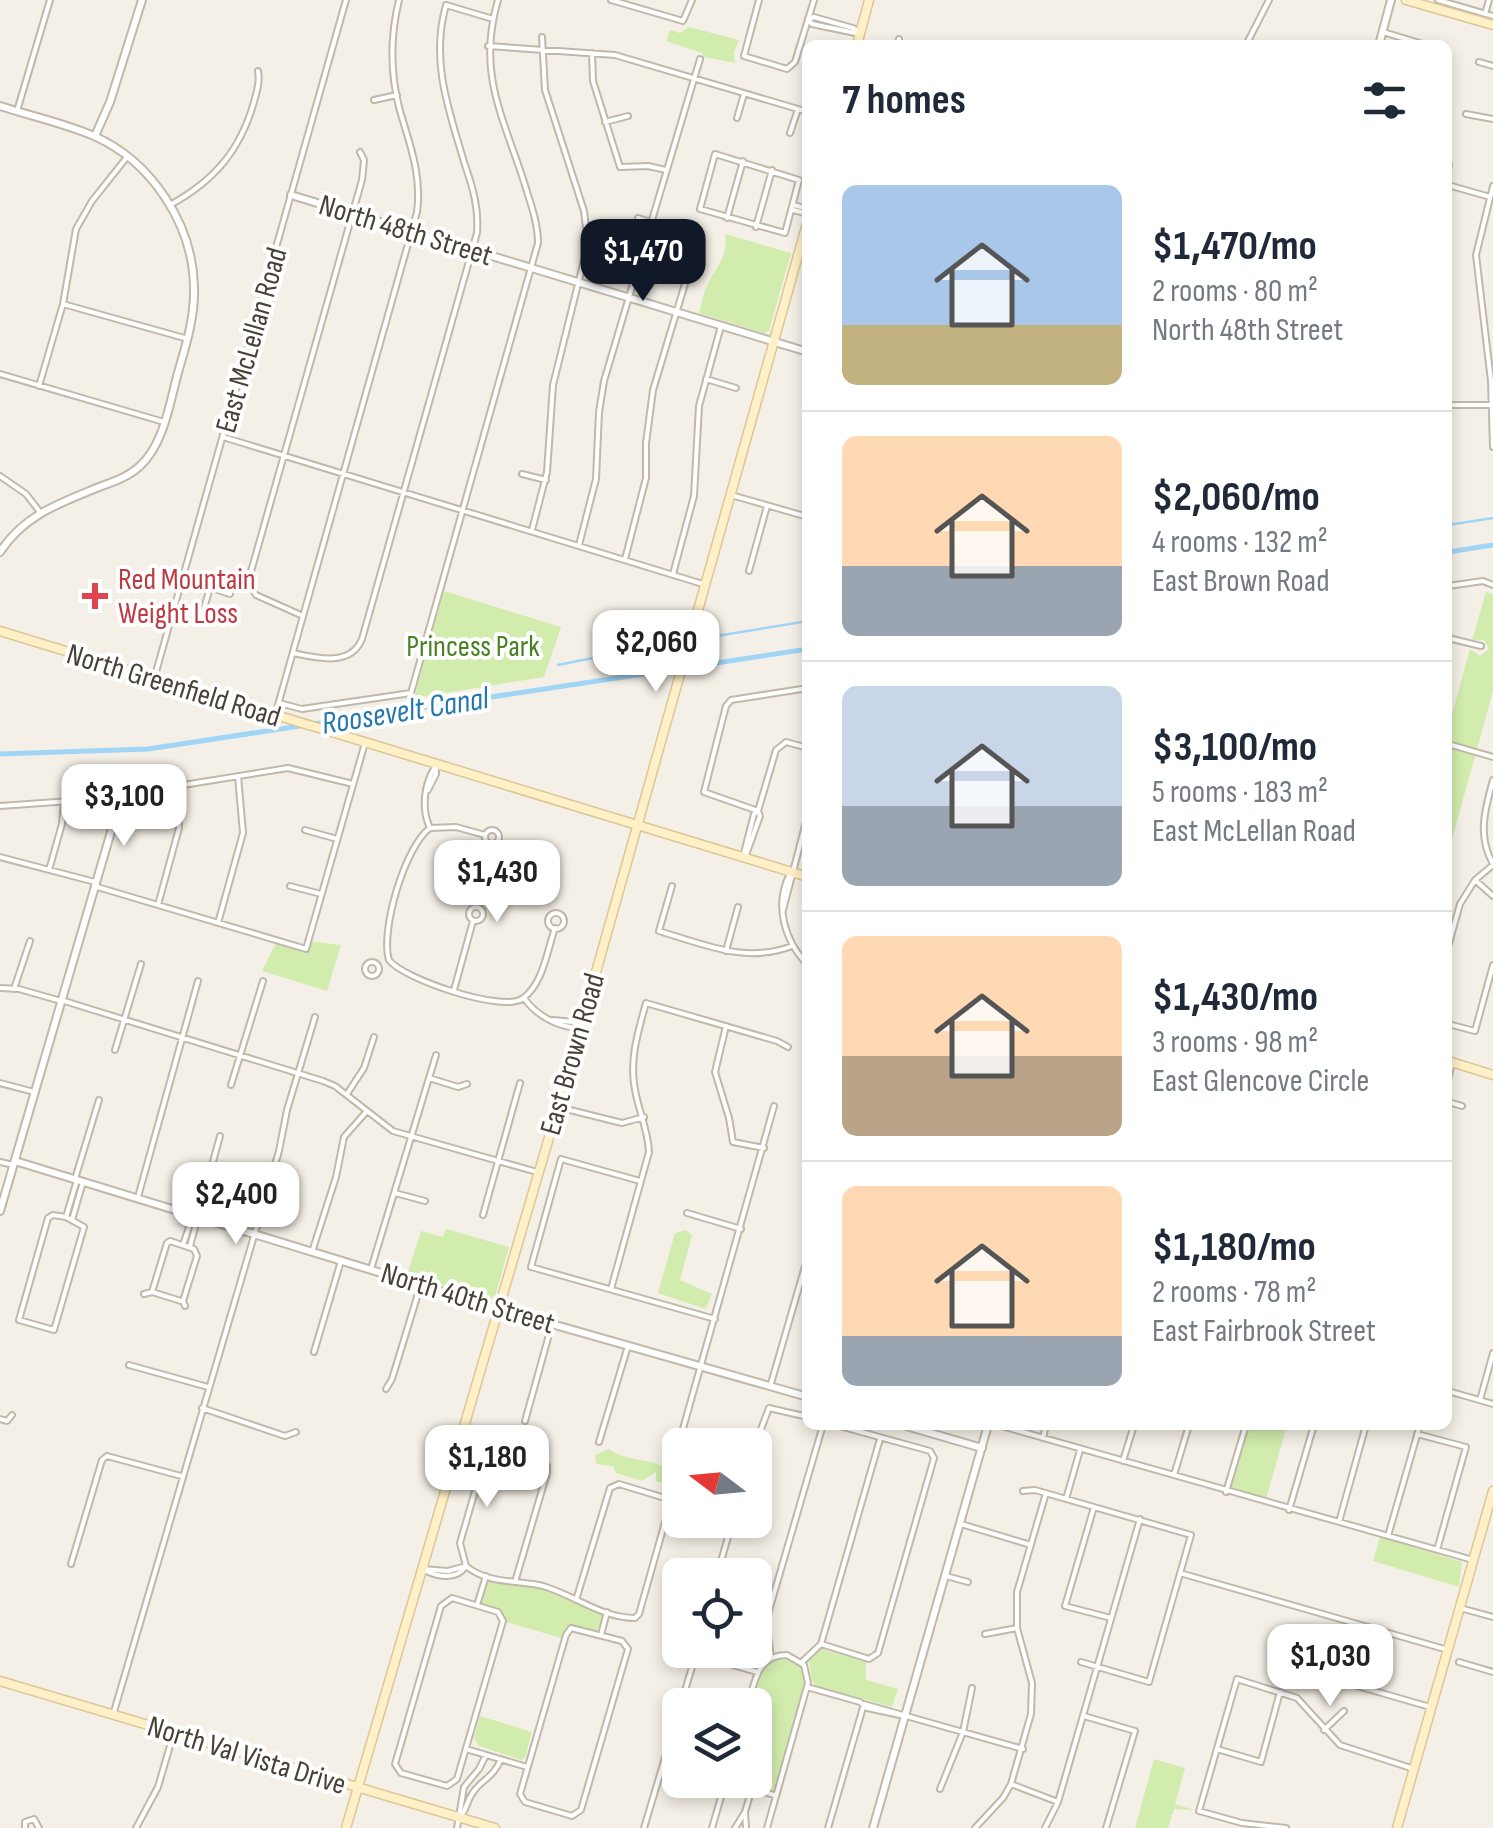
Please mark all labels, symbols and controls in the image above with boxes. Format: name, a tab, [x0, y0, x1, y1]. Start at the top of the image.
icon: filters	[1357, 73, 1412, 128]
text: 7 homes	[842, 75, 966, 126]
street label: North 48th Street	[315, 188, 497, 274]
pin: $1,470	[562, 219, 724, 304]
text: $1,470/mo	[1152, 221, 1317, 272]
icon: home	[922, 225, 1042, 345]
text: $1,470	[603, 232, 683, 271]
street label: East McLellan Road	[208, 243, 296, 437]
text: 2 rooms · 80 m²	[1152, 272, 1318, 311]
text: North 48th Street	[1152, 311, 1343, 350]
text: $2,060/mo	[1152, 472, 1320, 523]
icon: home	[922, 476, 1042, 596]
text: 4 rooms · 132 m²	[1152, 523, 1328, 562]
place label: Red Mountain Weight Loss	[118, 562, 256, 632]
text: East Brown Road	[1152, 562, 1329, 601]
marker: Red Mountain Weight Loss	[82, 583, 108, 609]
pin: $2,060	[575, 610, 737, 695]
text: $2,060	[614, 623, 698, 662]
park label: Princess Park	[406, 629, 540, 665]
street label: North Greenfield Road	[62, 636, 285, 736]
water label: Roosevelt Canal	[319, 679, 493, 744]
text: $3,100/mo	[1152, 722, 1317, 773]
icon: home	[922, 726, 1042, 846]
pin: $3,100	[43, 764, 205, 849]
text: 5 rooms · 183 m²	[1152, 773, 1328, 812]
text: $3,100	[83, 777, 165, 816]
text: East McLellan Road	[1152, 812, 1356, 851]
pin: $1,430	[416, 840, 578, 925]
text: $1,430	[456, 853, 538, 892]
street label: East Brown Road	[533, 969, 613, 1139]
text: $1,430/mo	[1152, 972, 1318, 1023]
icon: home	[922, 976, 1042, 1096]
text: 3 rooms · 98 m²	[1152, 1023, 1318, 1062]
text: East Glencove Circle	[1152, 1062, 1369, 1101]
pin: $2,400	[155, 1162, 317, 1247]
text: $2,400	[194, 1175, 278, 1214]
text: $1,180/mo	[1152, 1222, 1316, 1273]
icon: home	[922, 1226, 1042, 1346]
street label: North 40th Street	[377, 1256, 559, 1342]
text: 2 rooms · 78 m²	[1152, 1273, 1316, 1312]
text: East Fairbrook Street	[1152, 1312, 1376, 1351]
pin: $1,180	[406, 1425, 568, 1510]
north arrow	[662, 1428, 772, 1538]
map controls	[662, 1428, 772, 1798]
text: $1,180	[447, 1438, 527, 1477]
button: locate	[662, 1558, 772, 1668]
pin: $1,030	[1249, 1624, 1411, 1709]
text: $1,030	[1289, 1637, 1371, 1676]
button: layers	[662, 1688, 772, 1798]
street label: North Val Vista Drive	[143, 1709, 350, 1803]

